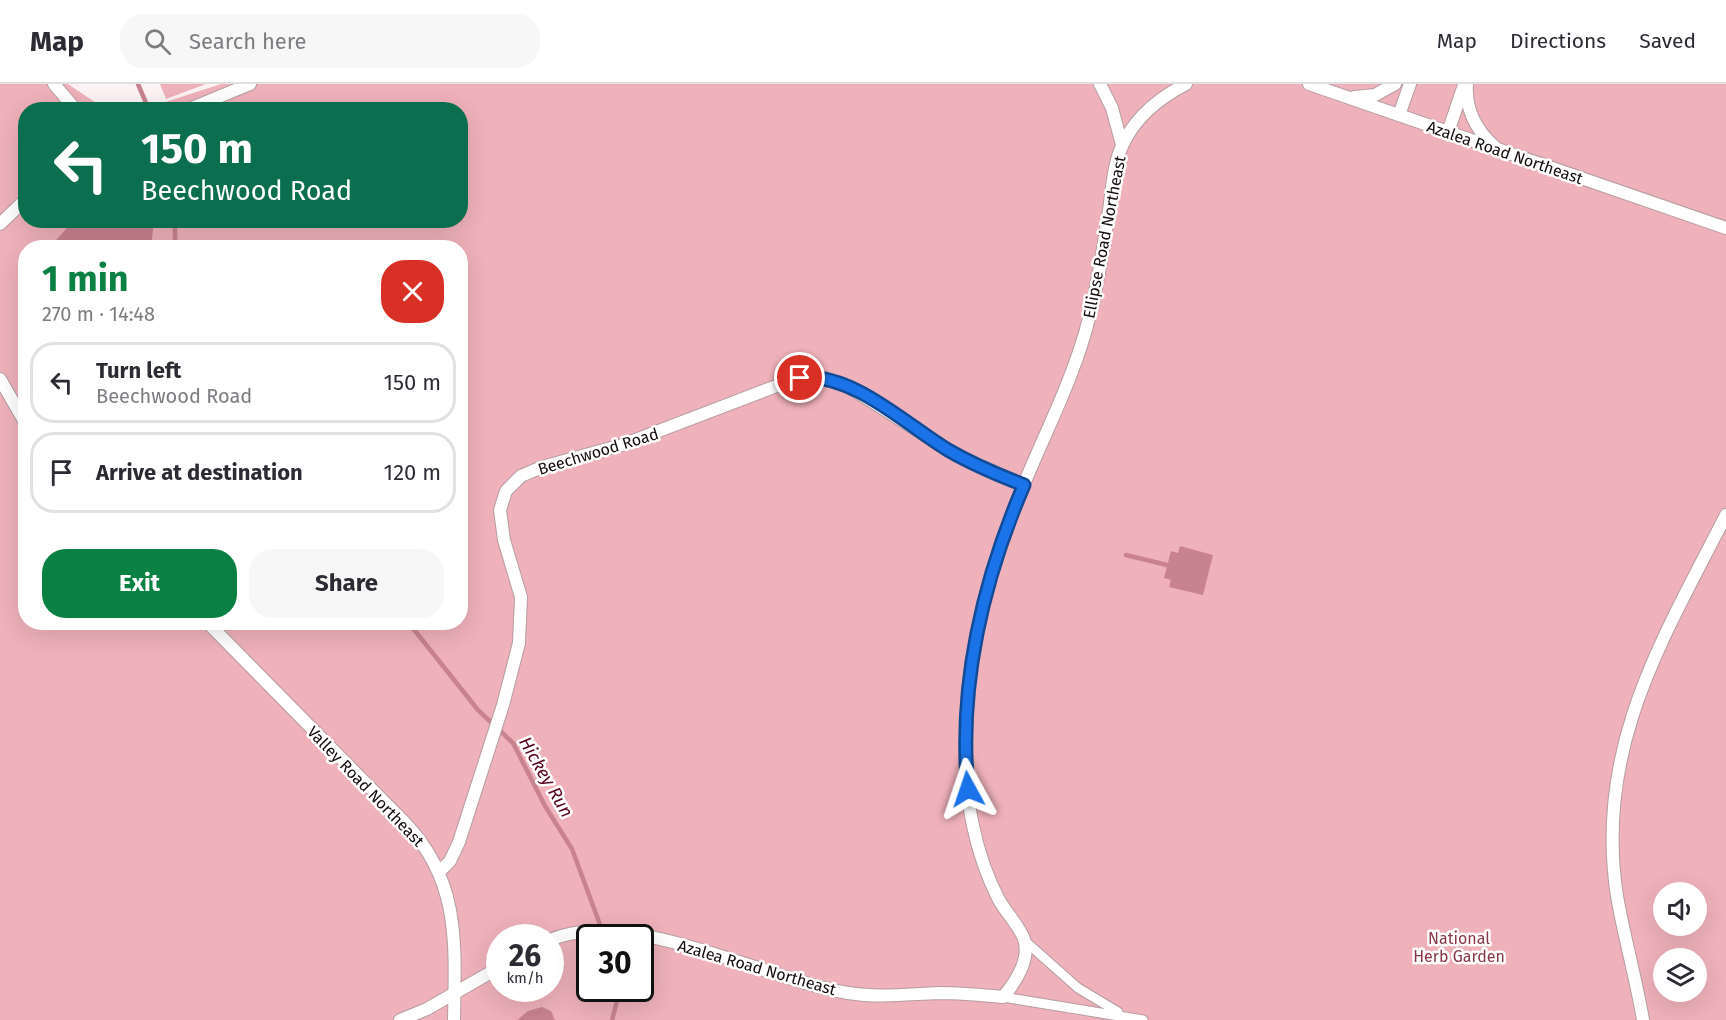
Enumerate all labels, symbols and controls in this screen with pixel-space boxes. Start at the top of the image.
search box [120,14,540,68]
text: Map [30,25,84,58]
icon: search [141,25,174,58]
text: Search here [189,28,307,55]
text: Map [1437,28,1477,54]
text: Directions [1510,28,1606,54]
text: Saved [1639,28,1696,54]
street label: Azalea Road Northeast [1424,117,1586,188]
text: 150 m [141,124,253,174]
icon: left [42,126,120,204]
street label: Ellipse Road Northeast [1079,154,1130,320]
text: Beechwood Road [141,175,352,207]
text: 1 min [42,257,129,301]
button: close [381,260,444,323]
text: 270 m · 14:48 [42,302,155,326]
pin [774,352,825,403]
text: Turn left [96,357,181,384]
icon: arrive [783,361,816,394]
icon: left [45,366,78,399]
text: 150 m [383,369,441,396]
text: Beechwood Road [96,384,252,408]
street label: Beechwood Road [536,424,661,479]
icon: arrive [45,456,78,489]
text: Arrive at destination [96,459,303,486]
text: 120 m [384,459,441,486]
button: Exit [42,549,237,618]
button: Share [249,549,444,618]
street label: Valley Road Northeast [303,722,428,851]
water label: Hickey Run [514,733,578,821]
position arrow [936,757,1000,821]
map controls [1653,882,1707,1002]
button: sound [1653,882,1707,936]
speed limit sign: 30 [576,924,654,1002]
park label: National Herb Garden [1413,929,1505,966]
street label: Azalea Road Northeast [676,936,838,999]
text: 26 [509,938,541,974]
button: layers [1653,948,1707,1002]
text: km/h [506,969,544,987]

